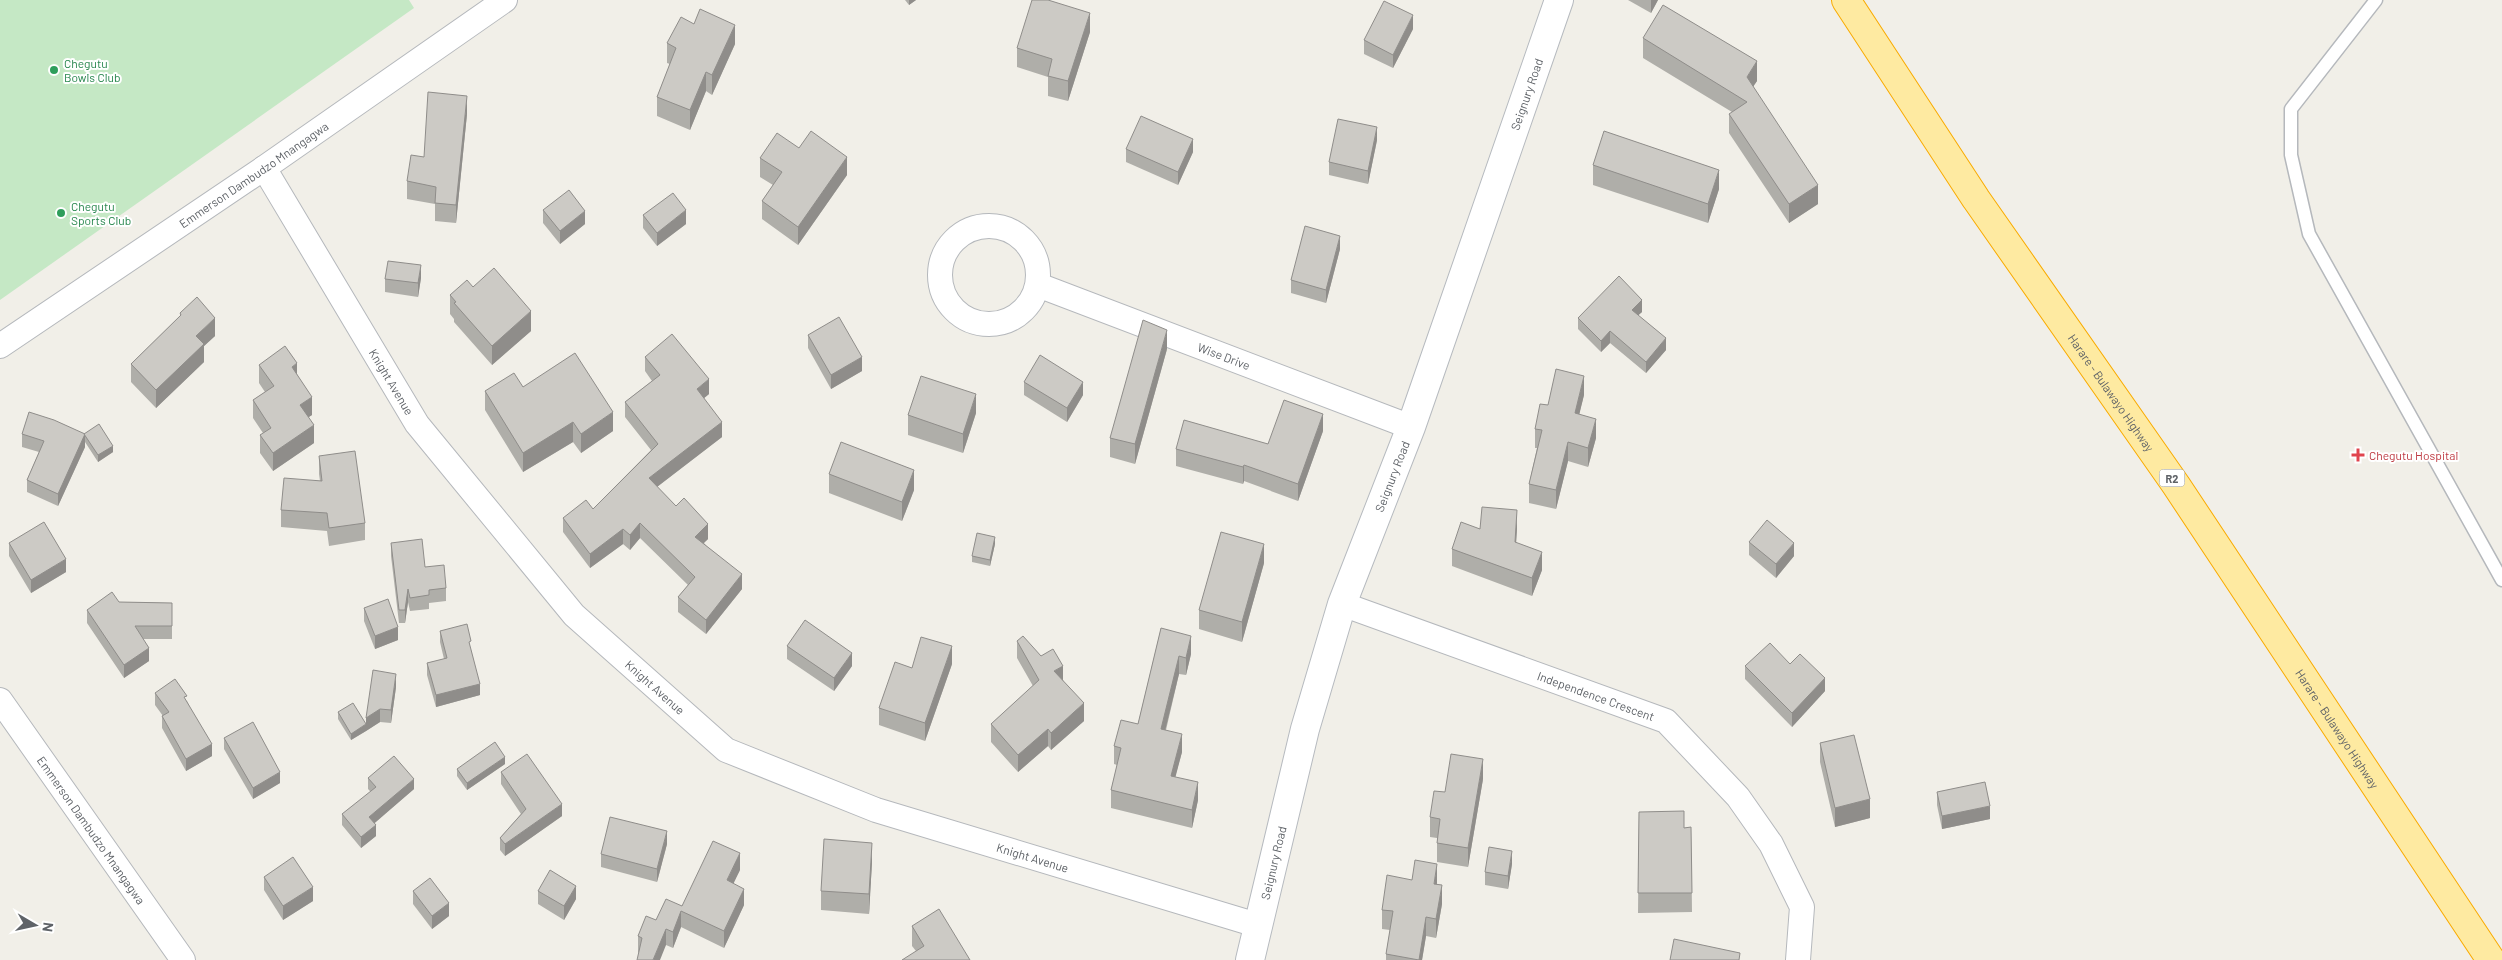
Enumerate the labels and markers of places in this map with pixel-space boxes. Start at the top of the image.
place label: Chegutu Bowls Club [64,56,120,84]
marker: Chegutu Bowls Club [48,64,60,76]
place label: Chegutu Sports Club [71,199,131,227]
marker: Chegutu Sports Club [55,207,67,219]
marker: Chegutu Hospital [2351,448,2365,462]
place label: Chegutu Hospital [2369,448,2458,462]

